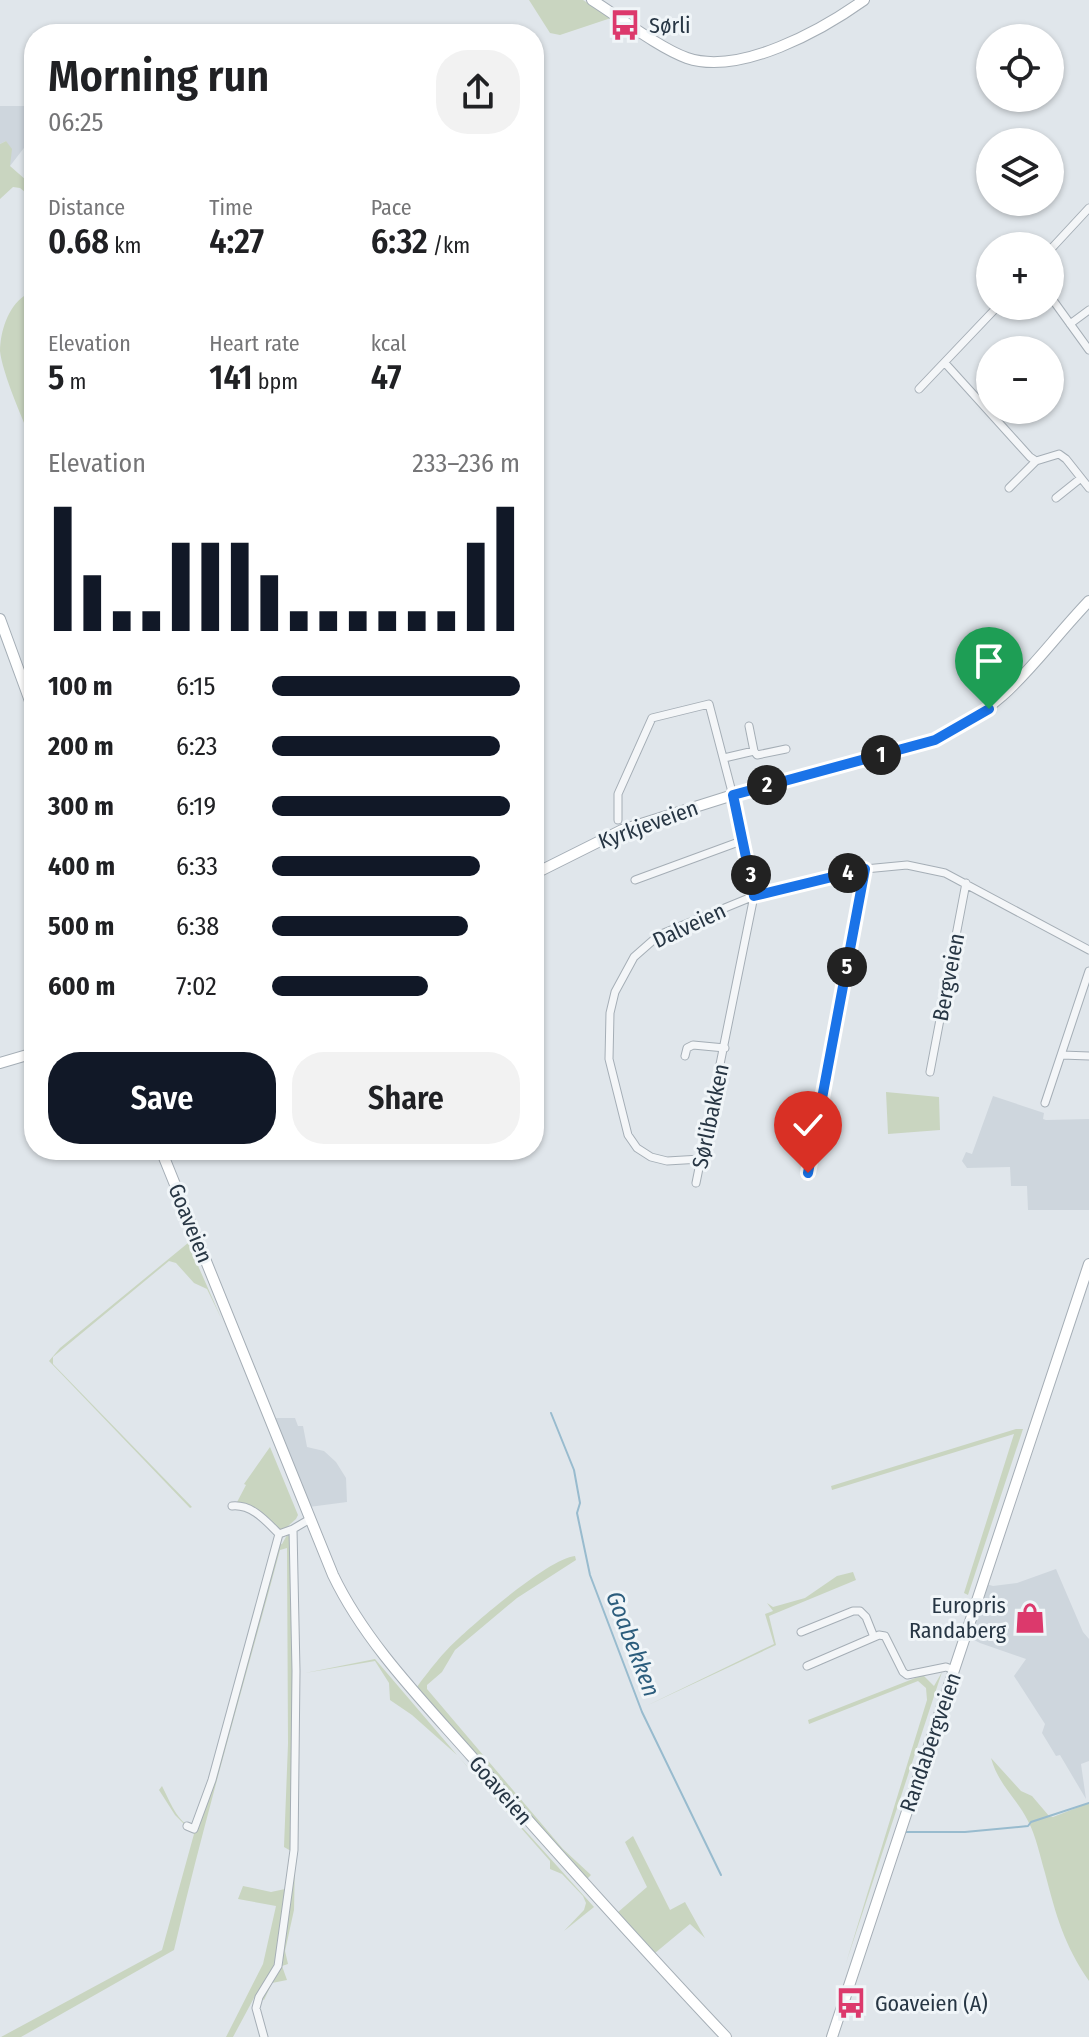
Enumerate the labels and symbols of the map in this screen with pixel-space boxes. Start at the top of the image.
bus stop icon: Sørli [608,8,642,42]
place label: Sørli [649,12,691,39]
pin [955,627,1023,709]
pin: 1 [861,735,901,775]
pin: 2 [747,765,787,805]
street label: Kyrkjeveien [595,794,702,855]
pin: 4 [828,853,868,893]
pin: 3 [731,855,771,895]
street label: Dalveien [648,897,730,954]
street label: Bergveien [927,931,970,1023]
pin: 5 [827,947,867,987]
street label: Sørlibakken [686,1061,735,1171]
pin [774,1091,842,1173]
street label: Goaveien [162,1180,219,1267]
water label: Goabekken [600,1587,666,1701]
place label: Europris Randaberg [909,1592,1007,1644]
shop icon: Europris Randaberg [1013,1601,1047,1635]
street label: Randabergveien [894,1669,967,1815]
street label: Goaveien [463,1750,538,1831]
bus stop icon: Goaveien (A) [834,1986,868,2020]
place label: Goaveien (A) [875,1990,988,2017]

